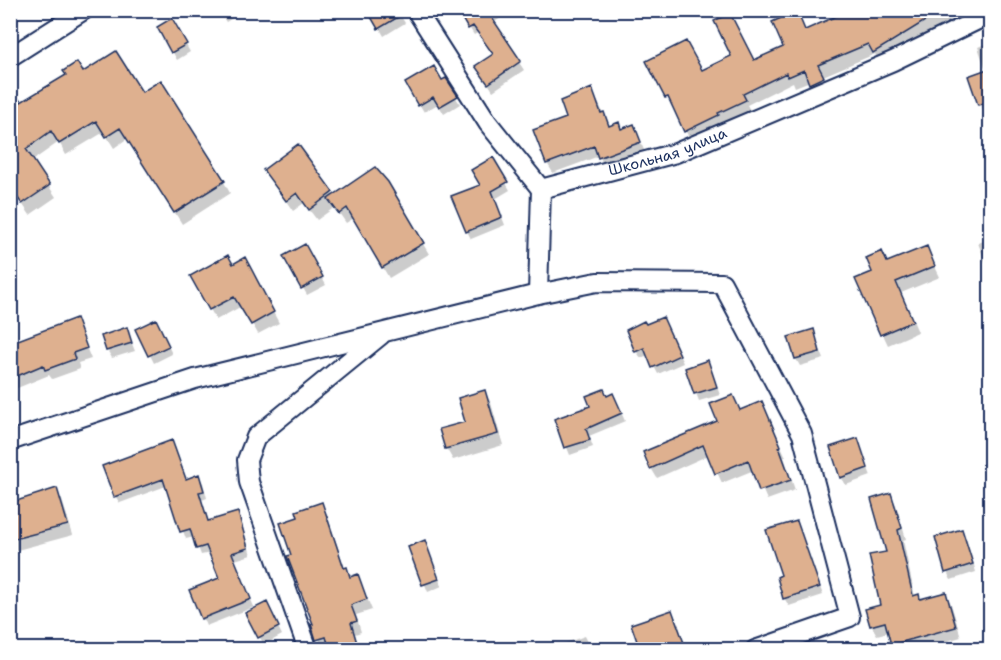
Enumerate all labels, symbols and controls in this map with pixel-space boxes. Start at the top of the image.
street label: Школьная улица [606,122,730,181]

